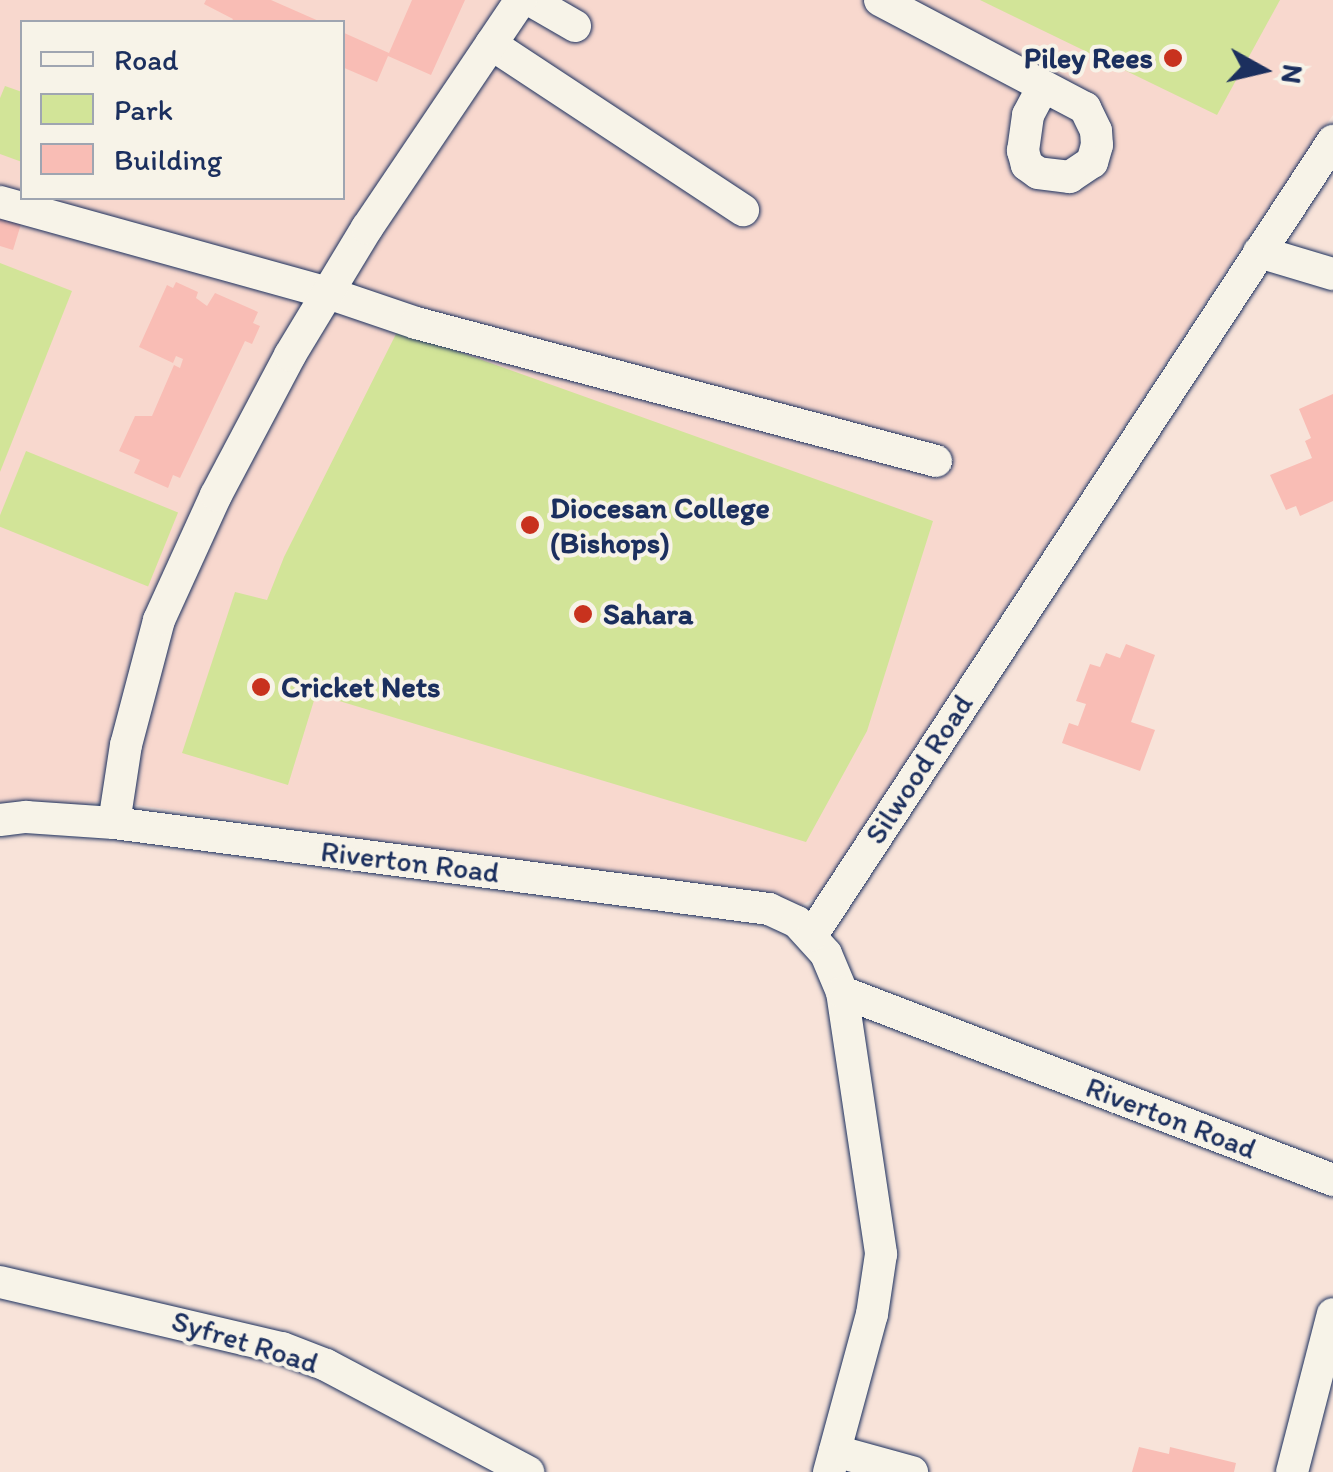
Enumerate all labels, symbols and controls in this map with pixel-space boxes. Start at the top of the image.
legend [20,20,345,200]
north arrow [1213,20,1313,120]
place label: Piley Rees [1025,40,1153,76]
text: Road [114,41,179,78]
marker: Piley Rees [1162,47,1184,69]
text: N [1275,62,1311,86]
text: Park [114,91,173,128]
text: Building [114,141,222,178]
place label: Diocesan College (Bishops) [550,490,770,560]
marker: Diocesan College (Bishops) [519,514,541,536]
place label: Sahara [603,596,693,632]
marker: Sahara [572,603,594,625]
place label: Cricket Nets [281,669,440,705]
marker: Cricket Nets [250,676,272,698]
street label: Silwood Road [857,687,981,851]
street label: Riverton Road [318,833,502,891]
street label: Riverton Road [1080,1069,1262,1167]
street label: Syfret Road [168,1303,322,1381]

